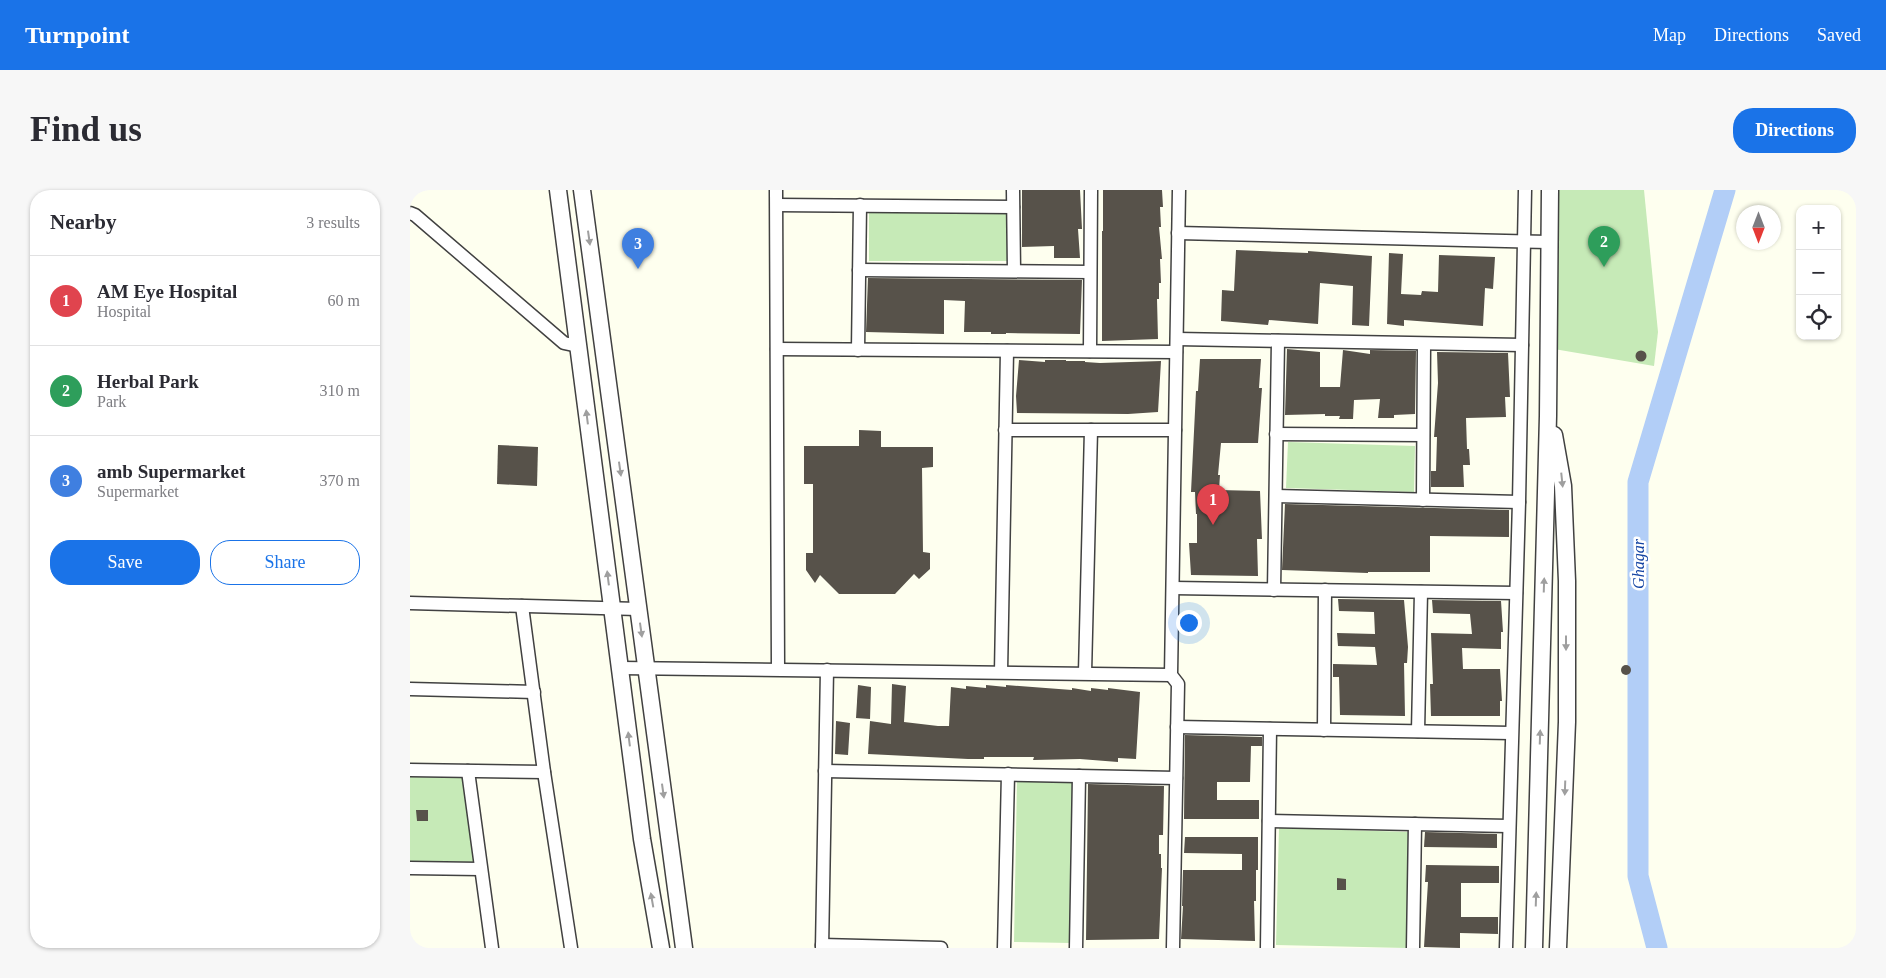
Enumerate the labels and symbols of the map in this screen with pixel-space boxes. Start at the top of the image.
north arrow [1736,205,1781,250]
pin: 2 [1588,226,1620,267]
pin: 3 [622,228,654,269]
one-way arrow [585,231,593,247]
one-way arrow [583,409,591,425]
one-way arrow [616,461,624,477]
one-way arrow [1558,473,1566,489]
pin: 1 [1197,484,1229,525]
water label: Ghagar [1630,538,1648,589]
one-way arrow [604,570,612,586]
one-way arrow [1540,576,1548,592]
your location [1176,610,1202,636]
one-way arrow [637,622,645,638]
one-way arrow [1562,635,1570,651]
one-way arrow [1536,729,1544,745]
one-way arrow [625,731,633,747]
one-way arrow [1560,780,1568,796]
one-way arrow [659,783,667,799]
one-way arrow [1532,891,1540,907]
one-way arrow [648,892,656,908]

